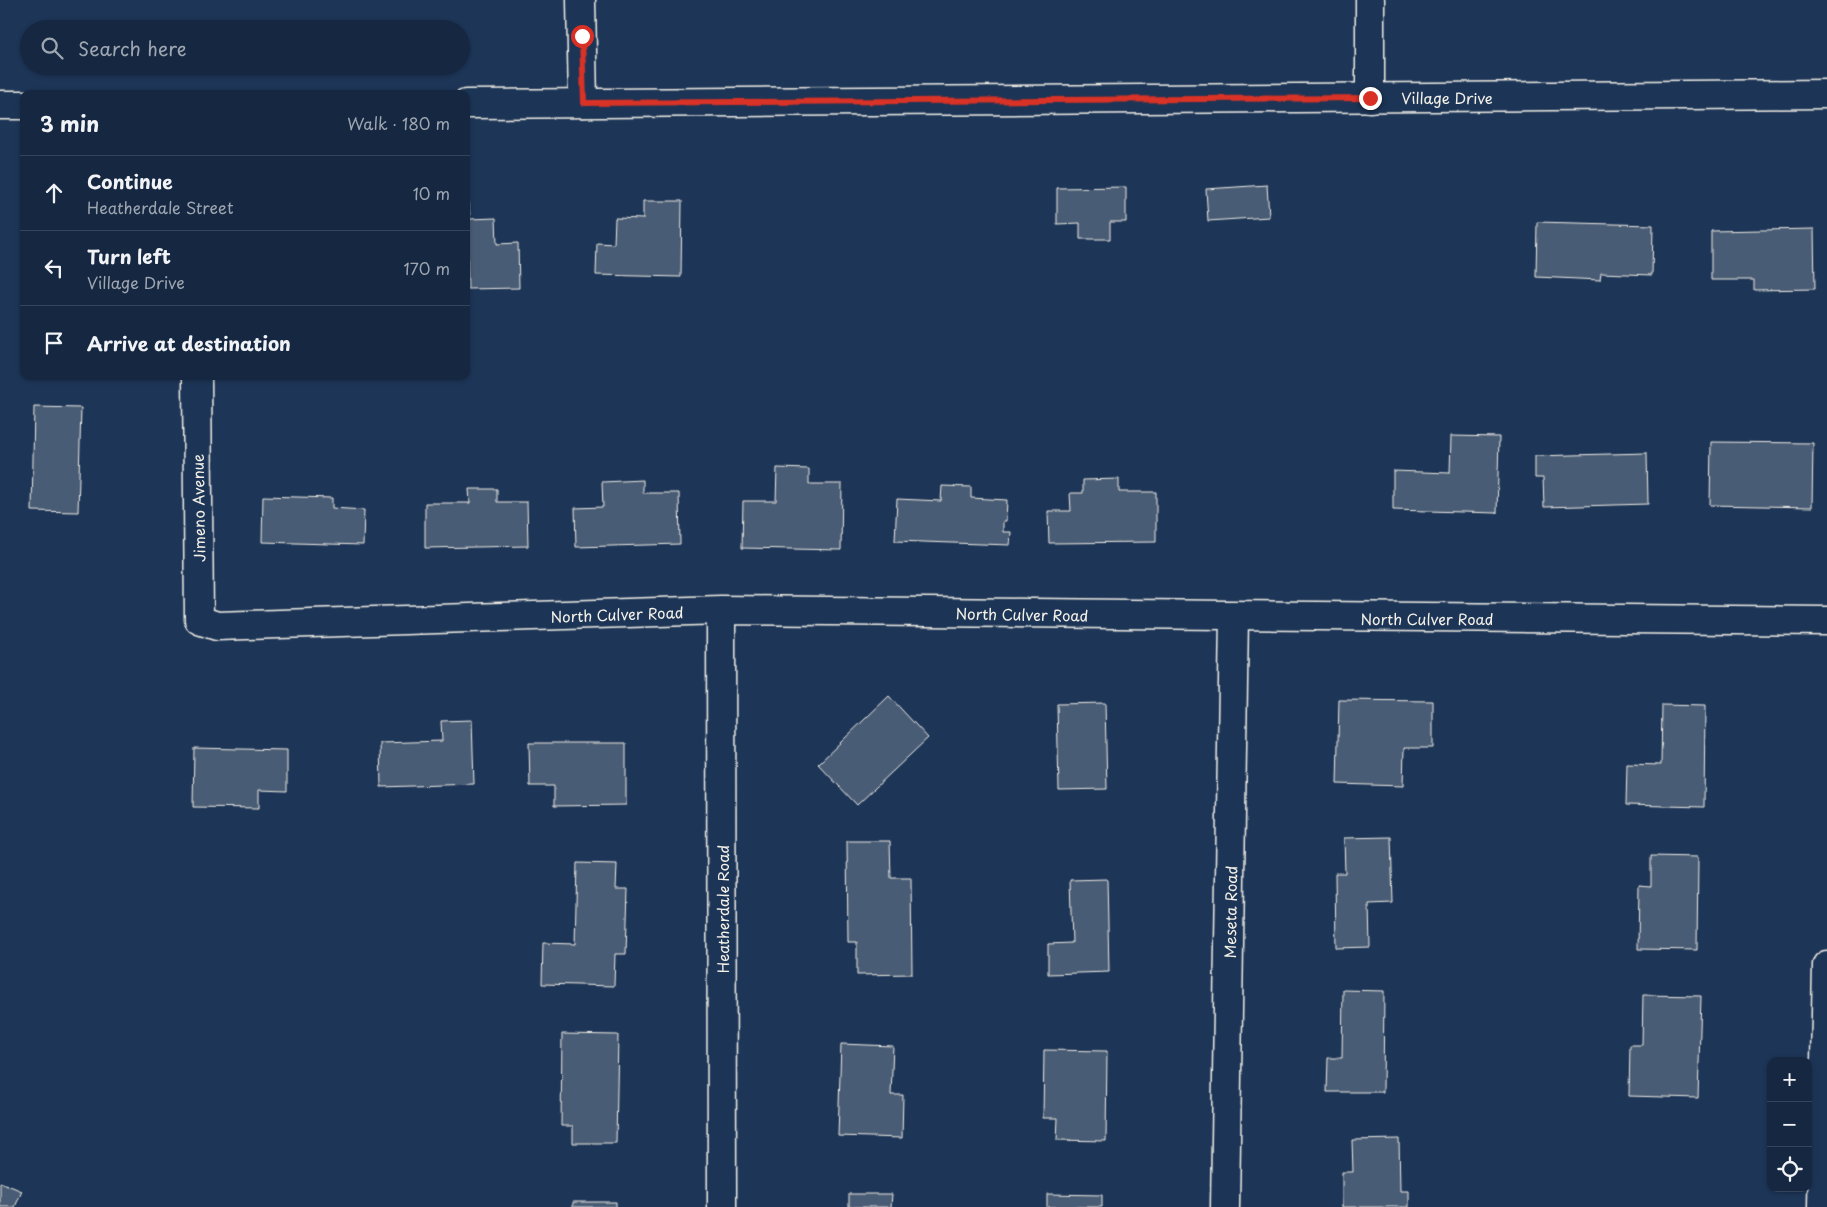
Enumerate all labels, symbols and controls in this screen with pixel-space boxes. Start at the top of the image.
search box [20,20,470,75]
route start [571,25,594,48]
icon: search [38,34,66,62]
text: Search here [78,34,187,62]
street label: Village Drive [1401,86,1493,109]
route end [1359,87,1382,110]
text: 3 min [40,107,99,139]
text: Walk · 180 m [347,111,450,135]
text: Continue [87,167,173,195]
icon: ahead [40,179,68,207]
text: 10 m [413,181,450,205]
text: Heatherdale Street [87,195,233,219]
text: Turn left [87,242,171,270]
icon: left [40,254,68,282]
text: 170 m [404,256,450,280]
text: Village Drive [87,270,185,294]
icon: arrive [40,329,68,357]
text: Arrive at destination [87,329,291,357]
street label: Jimeno Avenue [186,454,210,562]
street label: North Culver Road [550,600,684,628]
street label: North Culver Road [955,601,1089,627]
street label: North Culver Road [1361,607,1493,630]
street label: Heatherdale Road [711,845,734,973]
street label: Meseta Road [1218,865,1242,959]
map controls [1767,1057,1812,1192]
button: + [1767,1057,1812,1102]
button: − [1767,1102,1812,1147]
button: locate [1767,1147,1812,1192]

